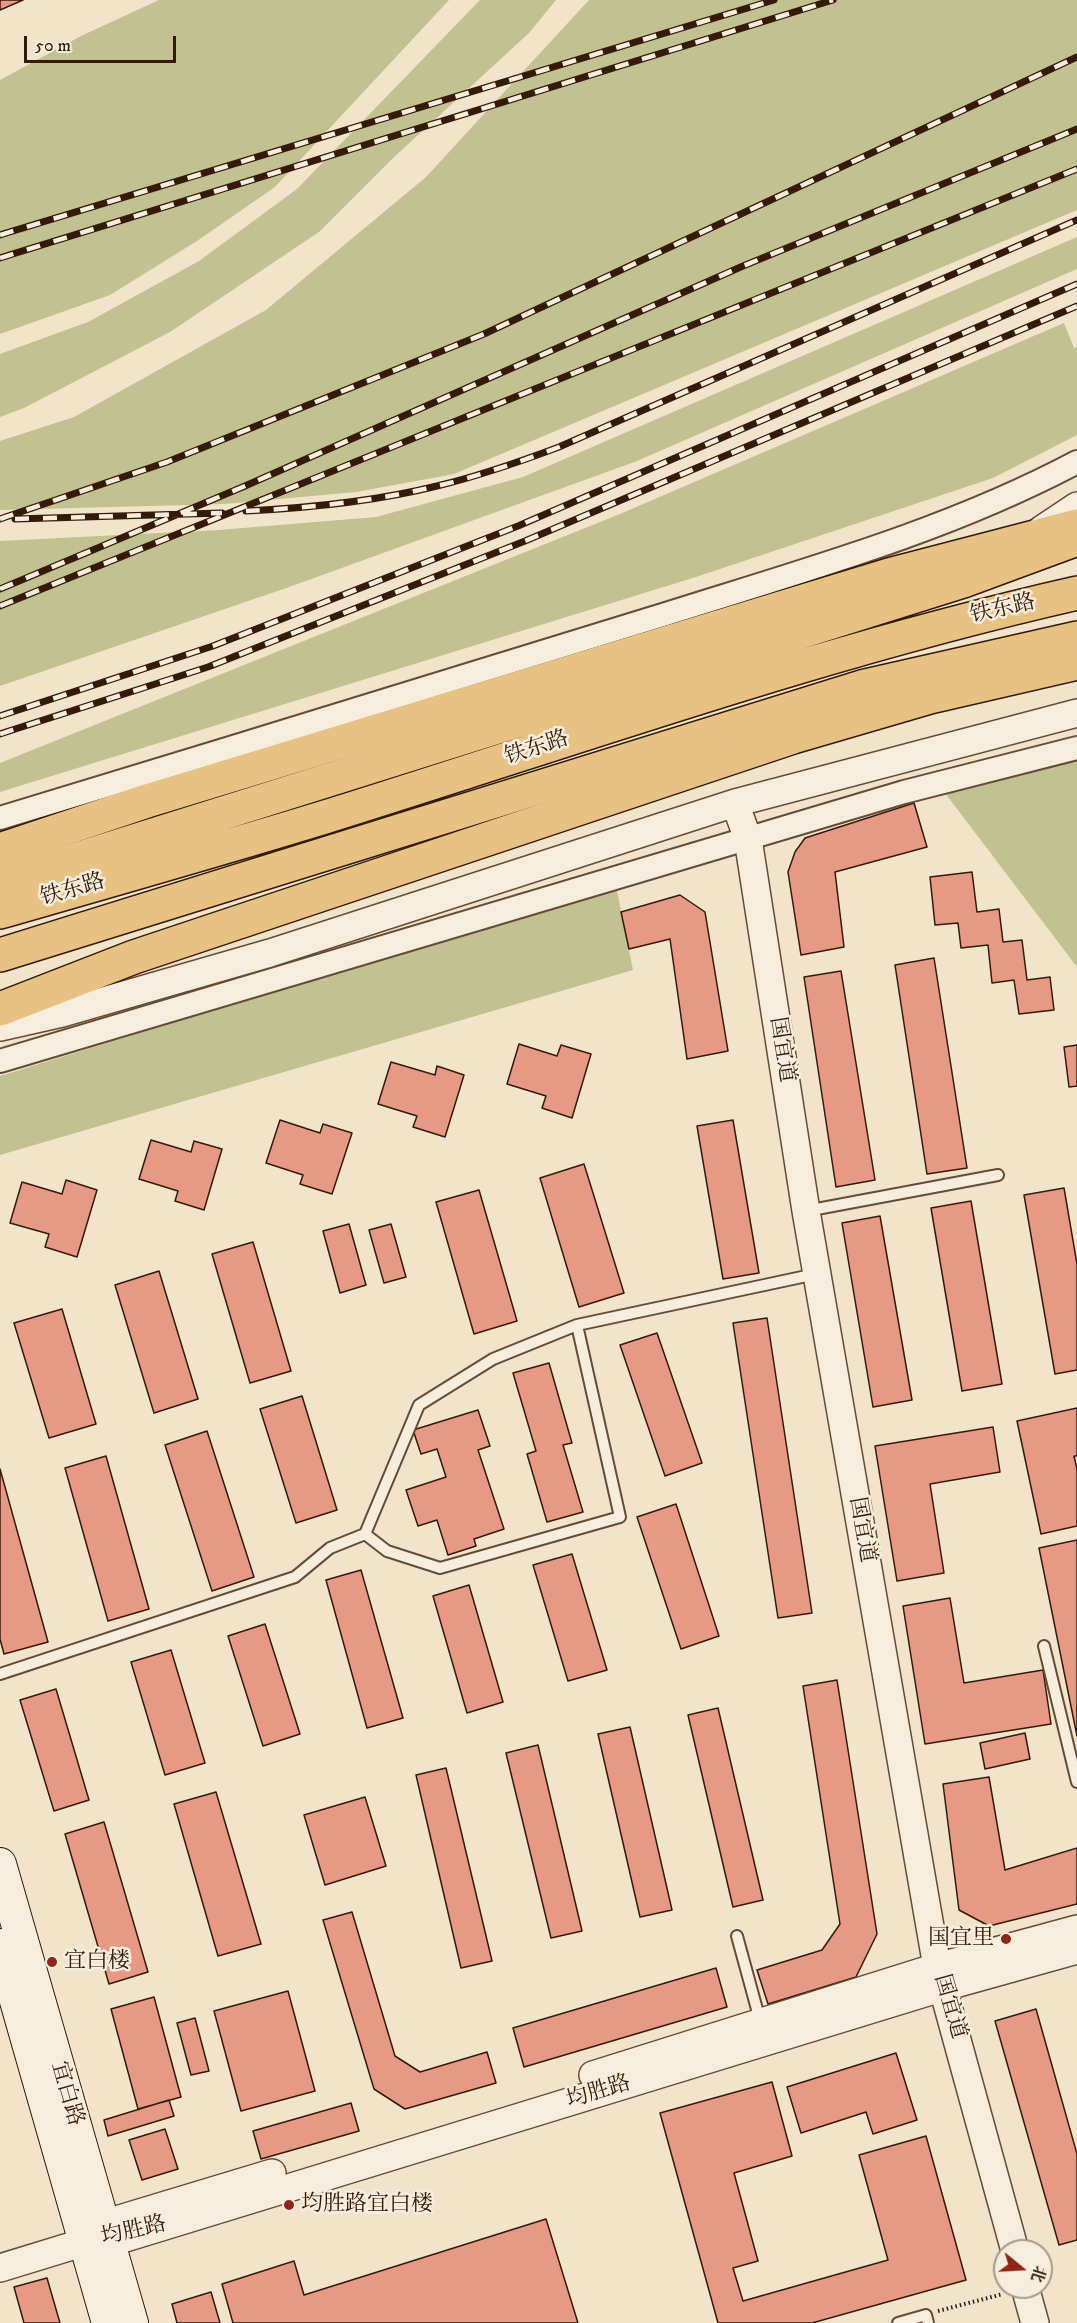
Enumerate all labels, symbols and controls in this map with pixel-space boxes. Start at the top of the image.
scale bar [27,24,178,62]
text: 50 m [35,35,71,57]
street label: 铁东路 [968,590,1038,630]
street label: 铁东路 [502,726,572,772]
street label: 铁东路 [38,869,108,913]
street label: 国宜道 [763,1015,799,1085]
street label: 国宜道 [842,1495,880,1565]
place label: 国宜里 [928,1926,994,1952]
marker: 国宜里 [999,1932,1013,1946]
place label: 宜白楼 [64,1949,130,1975]
marker: 宜白楼 [45,1955,59,1969]
street label: 国宜道 [927,1972,971,2042]
street label: 宜白路 [44,2059,88,2129]
street label: 均胜路 [564,2071,634,2115]
place label: 均胜路宜白楼 [301,2192,433,2218]
marker: 均胜路宜白楼 [282,2198,296,2212]
street label: 均胜路 [99,2212,169,2252]
north arrow [993,2239,1053,2299]
text: 北 [1026,2263,1050,2285]

